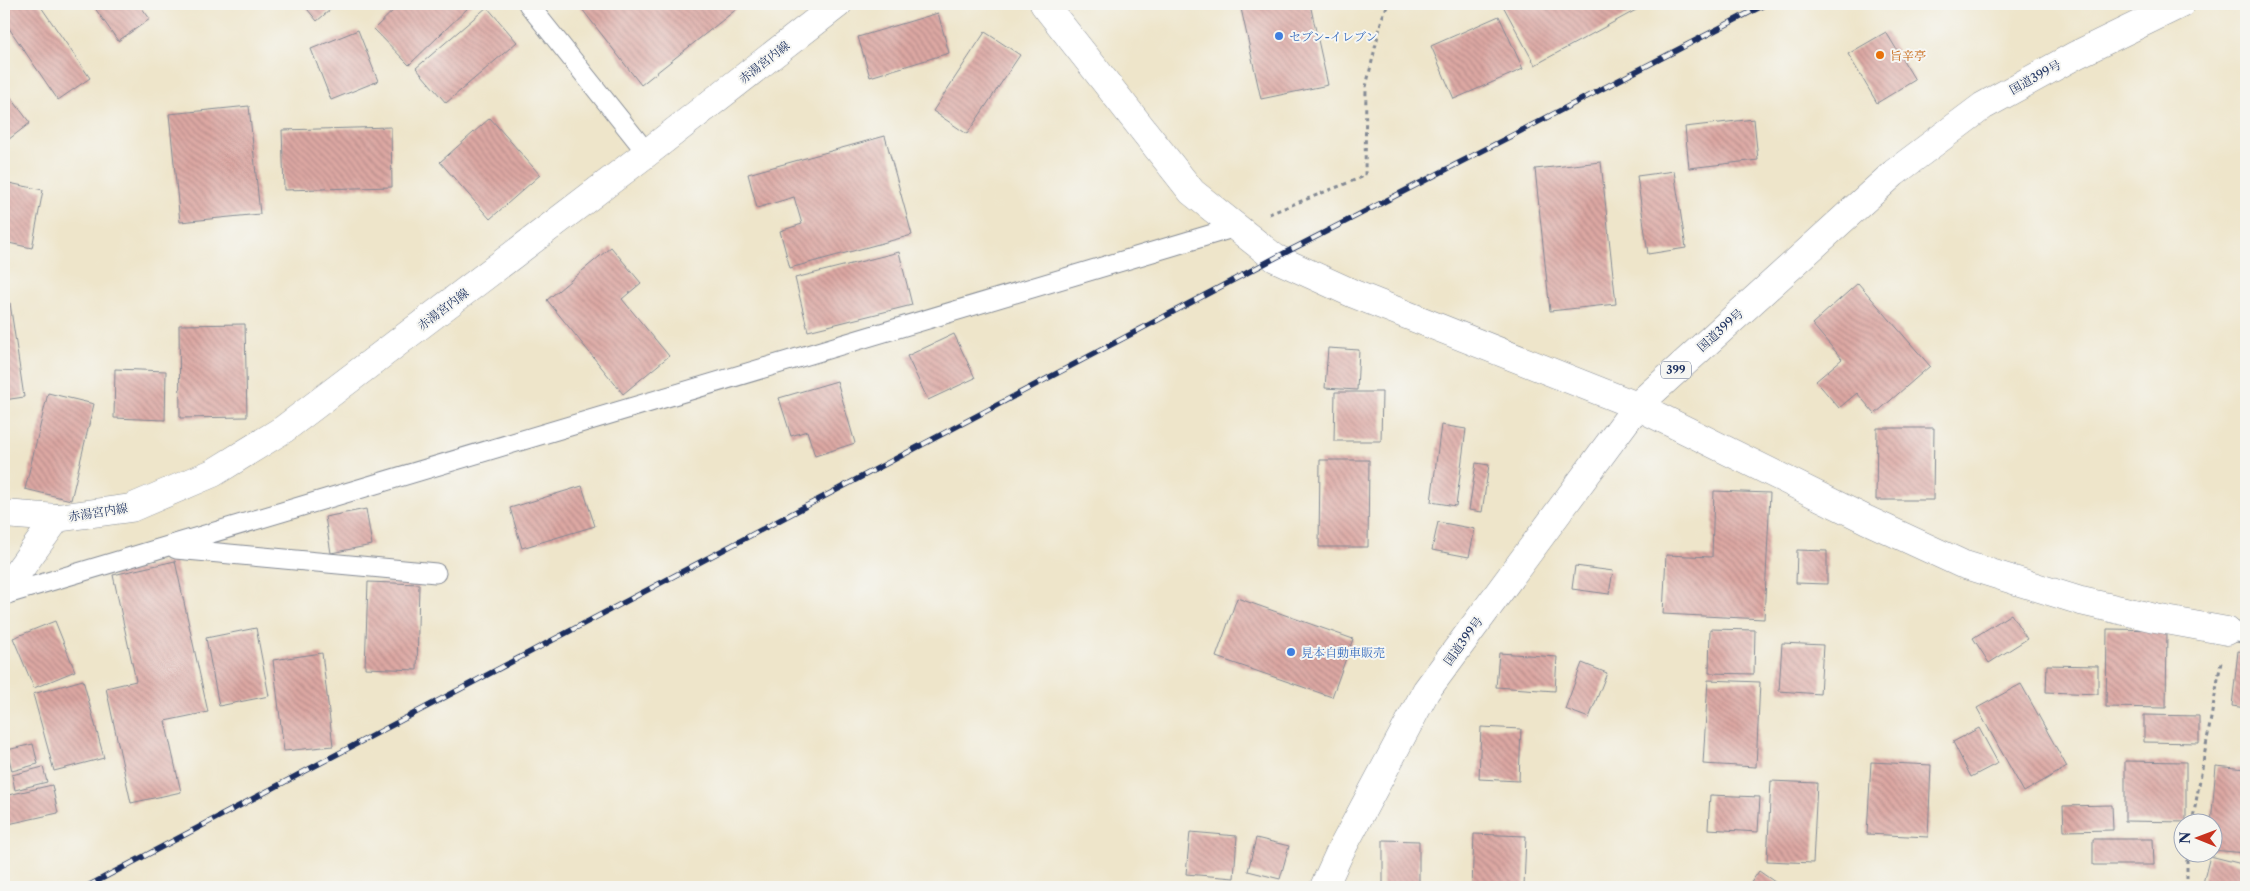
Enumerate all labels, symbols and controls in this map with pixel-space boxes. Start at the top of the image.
place label: セブン-イレブン [1289,29,1378,44]
marker: セブン-イレブン [1273,30,1285,42]
street label: 赤湯宮内線 [736,38,792,86]
place label: 旨辛亭 [1890,48,1926,63]
marker: 旨辛亭 [1874,49,1886,61]
street label: 国道399号 [2007,57,2063,97]
street label: 赤湯宮内線 [415,285,471,333]
street label: 国道399号 [1694,305,1746,355]
road number: 399 [1661,362,1691,378]
street label: 赤湯宮内線 [67,500,129,524]
street label: 国道399号 [1440,614,1486,668]
place label: 見本自動車販売 [1301,645,1385,660]
marker: 見本自動車販売 [1285,646,1297,658]
north arrow [2172,814,2222,864]
text: N [2176,832,2194,844]

